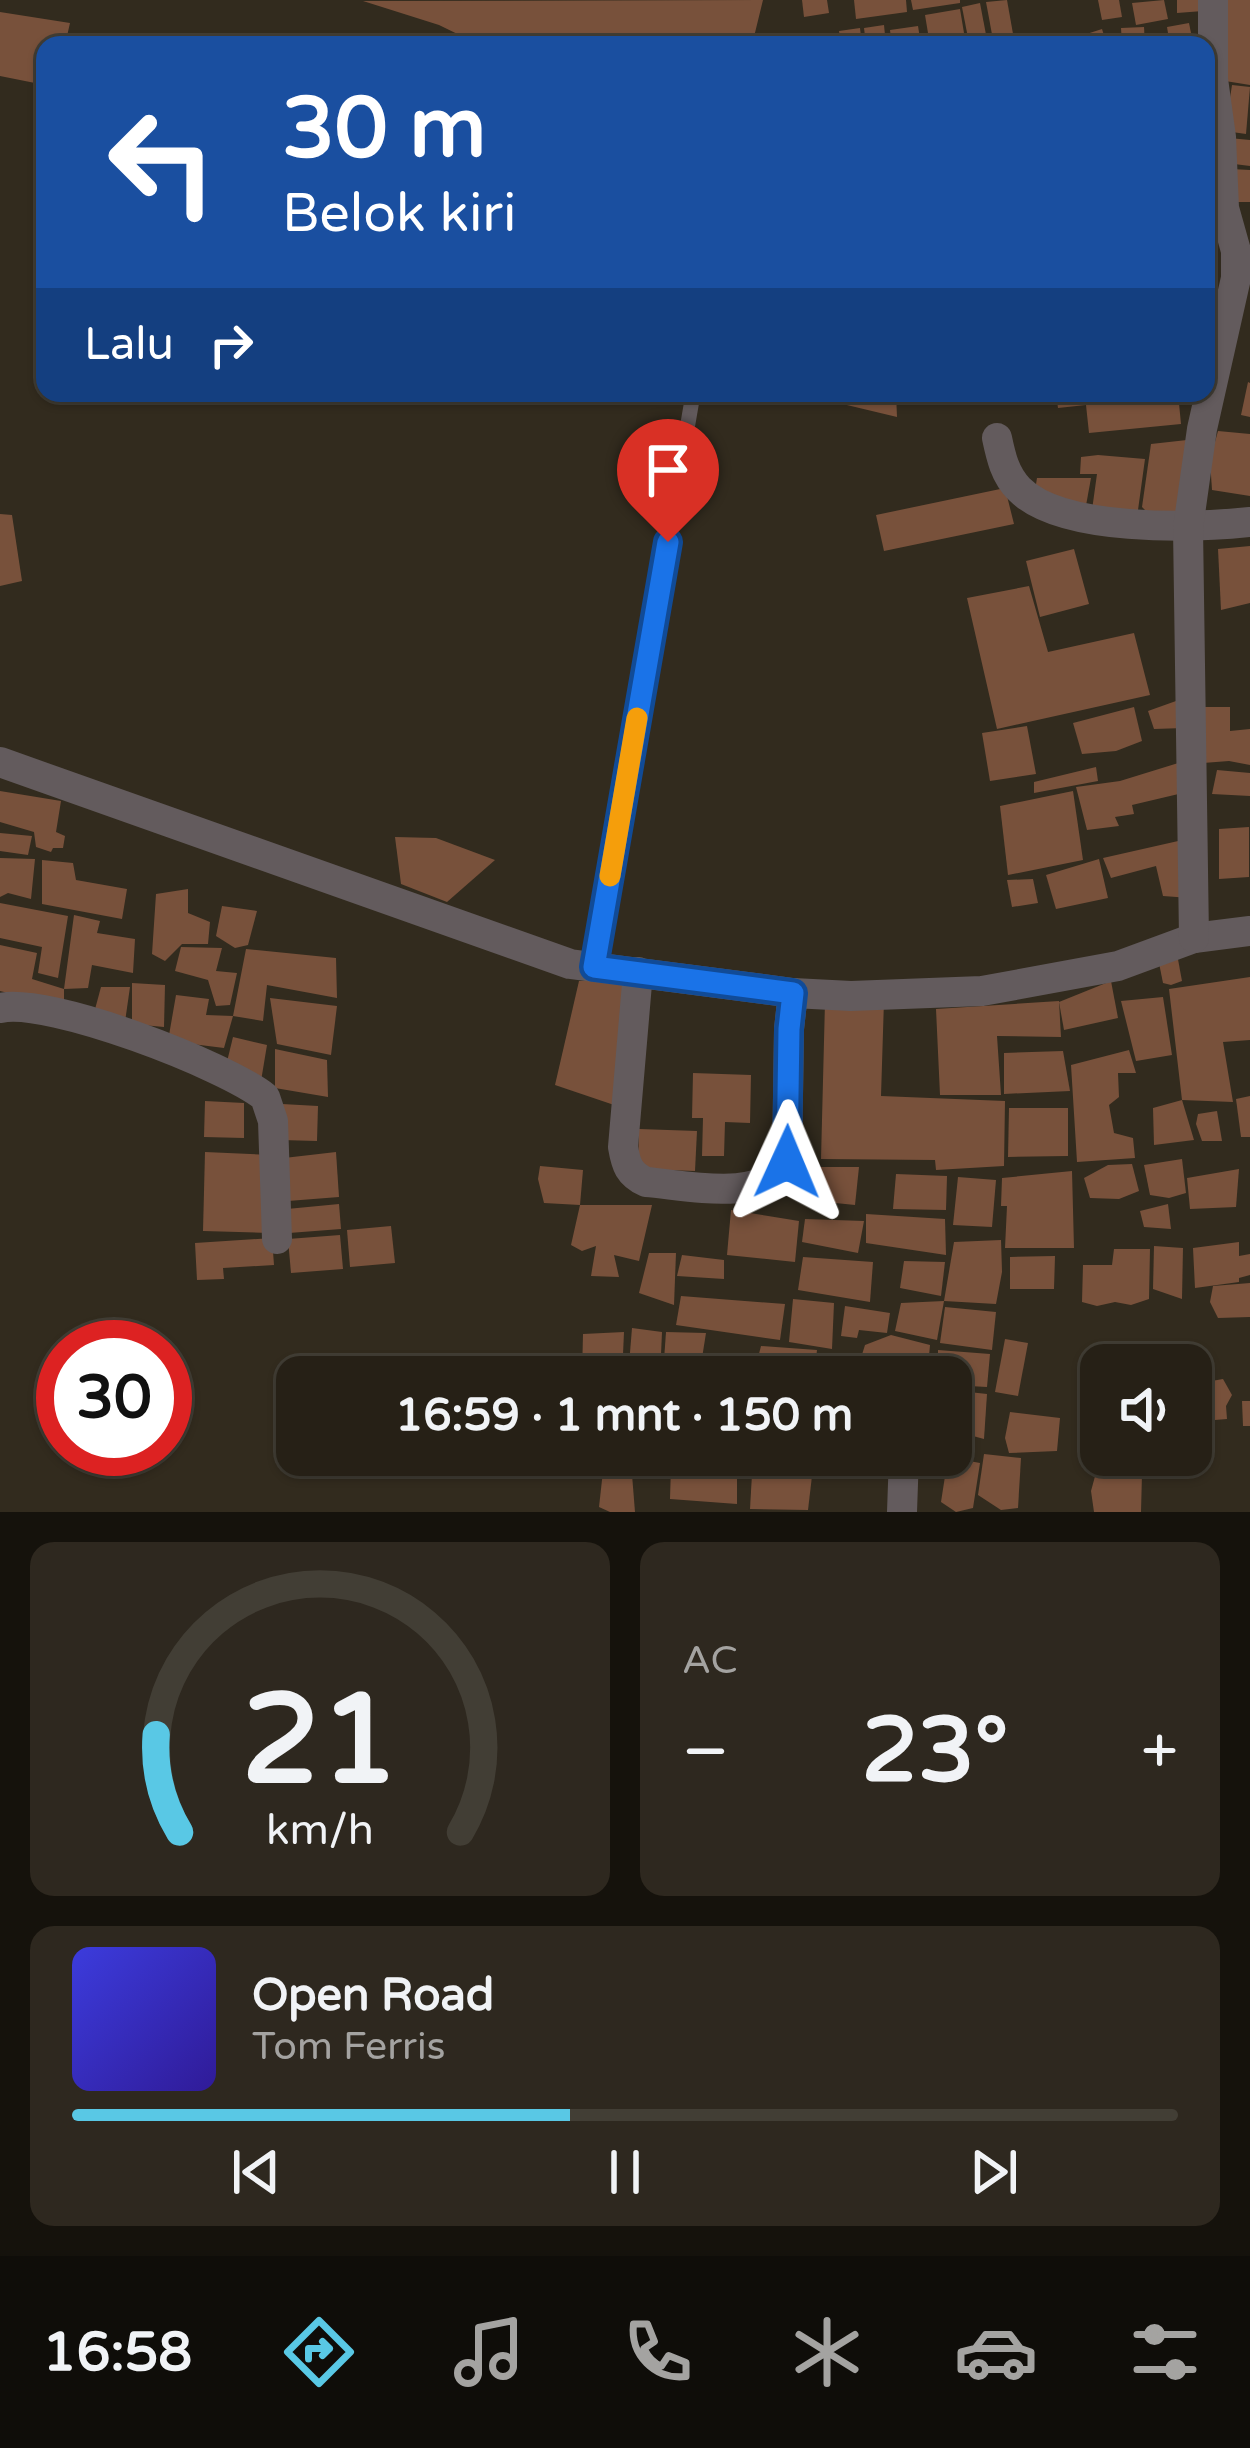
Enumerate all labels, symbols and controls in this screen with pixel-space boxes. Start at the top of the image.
text: 30 m [282,79,486,180]
icon: left [84,84,240,240]
text: Belok kiri [282,181,516,246]
icon: right [198,312,264,378]
text: Lalu [84,318,174,372]
pin [617,419,719,542]
icon: arrive [635,437,701,503]
position arrow [724,1099,850,1225]
speed limit sign: 30 [36,1320,192,1476]
map controls [1080,1344,1212,1476]
button: sound [1080,1344,1212,1476]
text: 16:59 · 1 mnt · 150 m [395,1389,853,1443]
text: AC [682,1637,738,1684]
text: 21 [242,1666,398,1817]
text: 23° [861,1697,1008,1806]
text: − [682,1712,729,1792]
text: + [1141,1712,1178,1792]
text: km/h [266,1805,374,1856]
text: Open Road [252,1969,494,2023]
text: Tom Ferris [252,2023,445,2070]
icon: previous [223,2139,289,2205]
icon: pause [592,2139,658,2205]
icon: next [961,2139,1027,2205]
icon: directions [277,2310,361,2394]
icon: music [447,2310,531,2394]
icon: phone [616,2310,700,2394]
icon: climate [785,2310,869,2394]
icon: car [954,2310,1038,2394]
icon: filters [1123,2310,1207,2394]
text: 16:58 [43,2320,192,2385]

